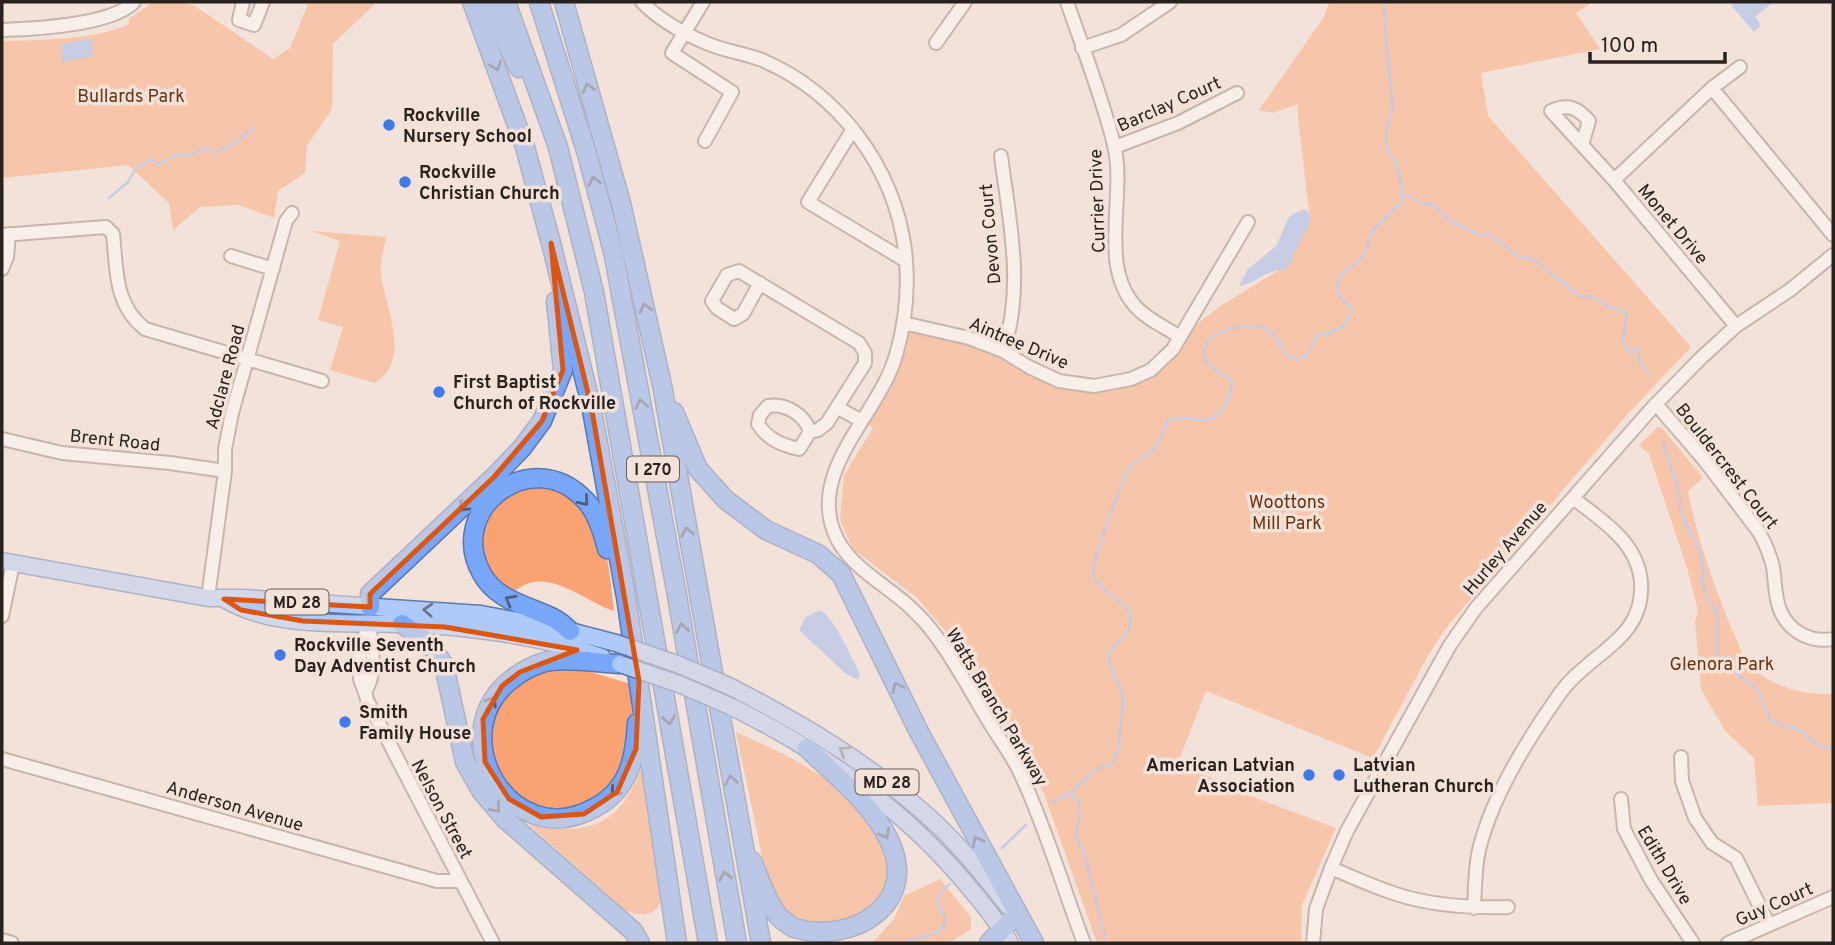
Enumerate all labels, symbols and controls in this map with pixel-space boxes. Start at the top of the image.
scale bar [1590,21,1725,65]
text: 100 m [1601,33,1658,60]
one-way arrow [488,59,502,71]
street label: Barclay Court [1114,72,1225,139]
one-way arrow [582,82,597,94]
park label: Bullards Park [77,86,185,109]
place label: Rockville Nursery School [403,105,532,149]
marker: Rockville Nursery School [381,117,397,133]
street label: Currier Drive [1085,149,1112,253]
place label: Rockville Christian Church [419,162,560,206]
marker: Rockville Christian Church [397,174,413,190]
one-way arrow [588,176,602,188]
street label: Monet Drive [1632,180,1712,270]
street label: Devon Court [976,183,1007,285]
one-way arrow [638,302,653,314]
street label: Aintree Drive [965,313,1072,376]
street label: Adclare Road [201,322,251,432]
place label: First Baptist Church of Rockville [453,372,616,416]
marker: First Baptist Church of Rockville [431,384,447,400]
one-way arrow [634,398,649,410]
street label: Bouldercrest Court [1669,399,1782,535]
street label: Brent Road [68,425,161,458]
road number: I 270 [627,456,679,482]
park label: Woottons Mill Park [1249,492,1325,536]
one-way arrow [576,493,588,506]
street label: Hurley Avenue [1459,497,1553,601]
one-way arrow [459,498,472,511]
one-way arrow [681,526,696,538]
road number: MD 28 [266,590,328,614]
one-way arrow [505,595,518,608]
one-way arrow [423,603,434,618]
one-way arrow [675,622,690,634]
street label: Watts Branch Parkway [939,625,1052,791]
place label: Rockville Seventh Day Adventist Church [294,635,476,679]
marker: Rockville Seventh Day Adventist Church [272,647,288,663]
park label: Glenora Park [1670,654,1774,677]
one-way arrow [892,682,906,694]
one-way arrow [484,696,497,709]
place label: Smith Family House [359,702,471,746]
marker: Smith Family House [337,714,353,730]
one-way arrow [661,714,676,726]
one-way arrow [838,746,851,759]
place label: American Latvian Association [1146,755,1295,799]
place label: Latvian Lutheran Church [1353,755,1494,799]
street label: Nelson Street [405,756,476,863]
marker: American Latvian Association [1301,767,1317,783]
marker: Latvian Lutheran Church [1331,767,1347,783]
road number: MD 28 [856,769,918,794]
one-way arrow [724,774,739,786]
street label: Anderson Avenue [163,777,306,838]
one-way arrow [611,784,623,797]
one-way arrow [488,800,500,813]
street label: Edith Drive [1631,822,1696,910]
one-way arrow [877,827,890,840]
one-way arrow [972,835,986,848]
one-way arrow [718,870,733,882]
street label: Guy Court [1732,878,1817,933]

